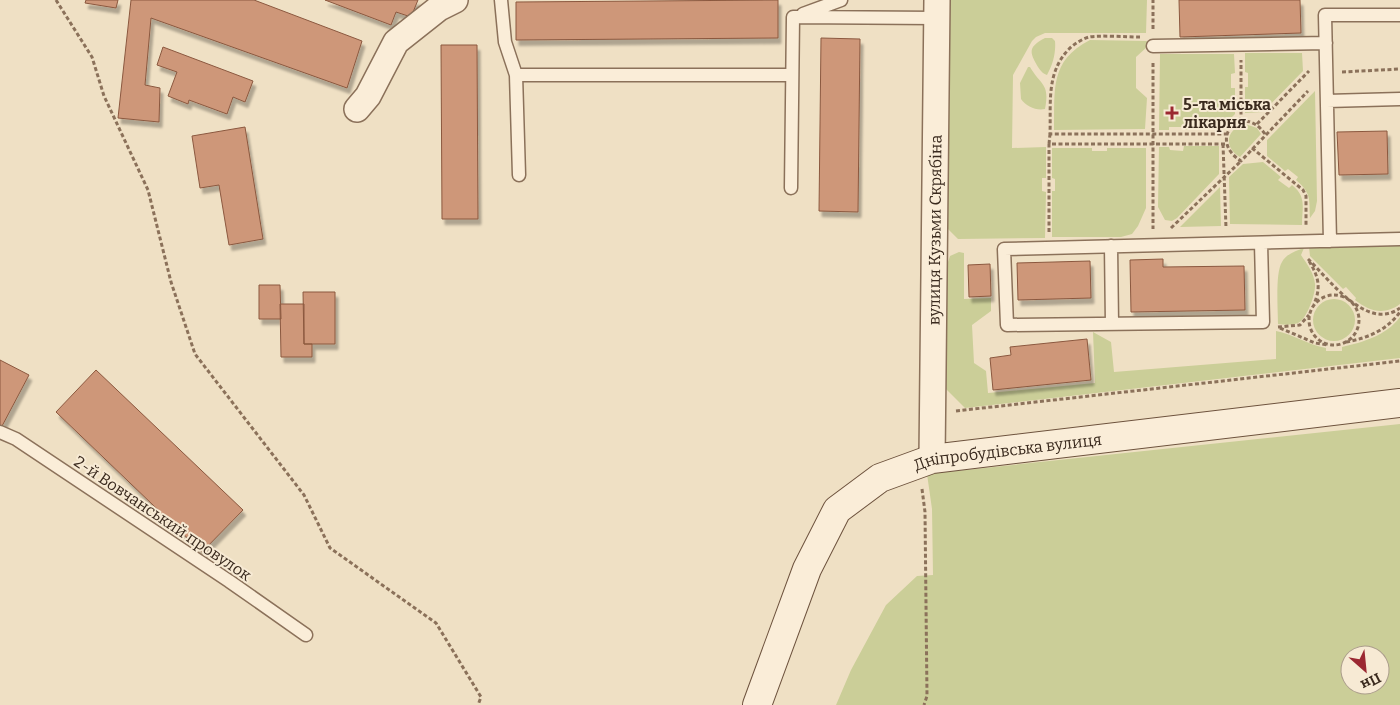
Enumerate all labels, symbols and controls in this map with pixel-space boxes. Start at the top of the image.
place label: 5-та міська лікарня [1183,95,1271,132]
marker: 5-та міська лікарня [1165,106,1179,120]
street label: вулиця Кузьми Скрябіна [924,134,946,325]
street label: Дніпробудівська вулиця [911,430,1103,475]
street label: 2-й Вовчанський провулок [71,452,255,585]
north arrow [1340,645,1390,695]
text: Пн [1358,669,1384,693]

